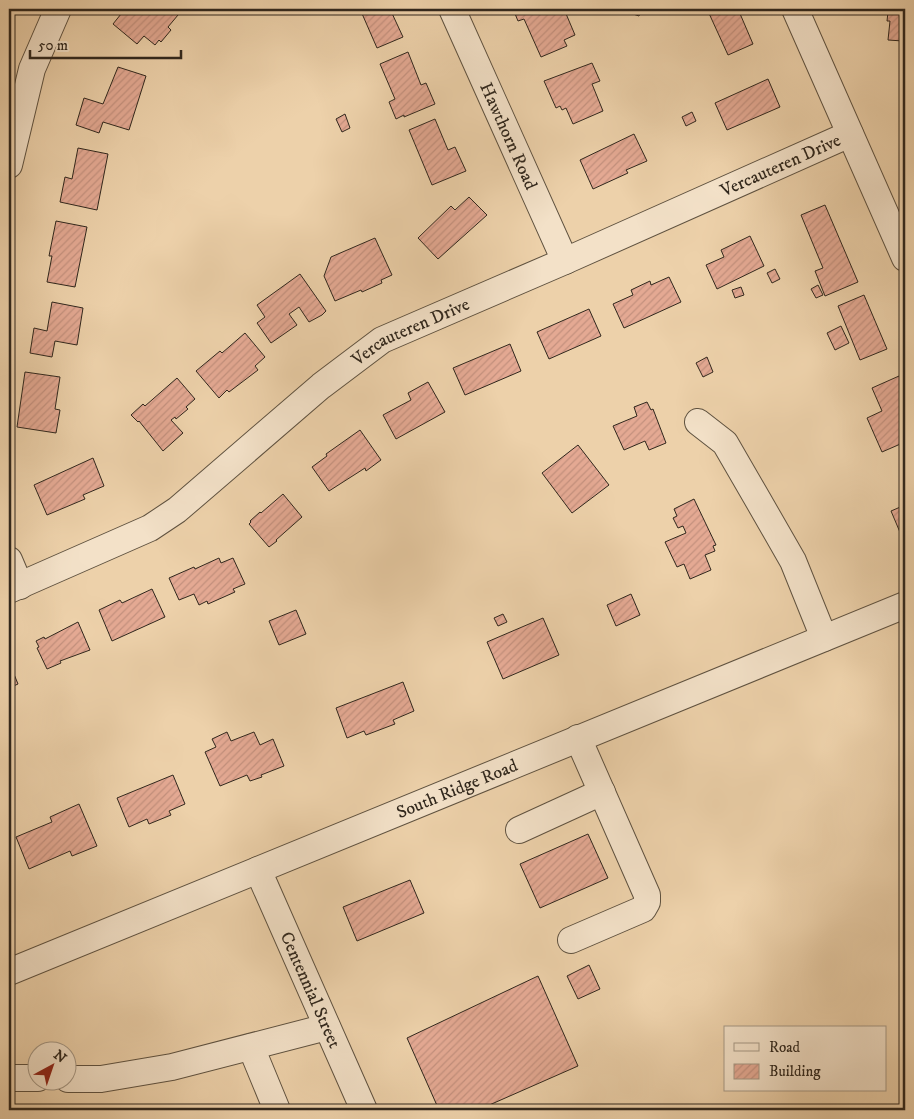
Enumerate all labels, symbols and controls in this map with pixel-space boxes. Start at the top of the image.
scale bar [30,28,181,60]
text: 50 m [38,36,68,55]
street label: Hawthorn Road [474,79,542,193]
street label: Vercauteren Drive [716,130,844,203]
street label: Vercauteren Drive [347,294,473,372]
street label: South Ridge Road [393,755,521,824]
street label: Centennial Street [275,929,345,1052]
legend [724,1026,886,1092]
text: Road [769,1038,801,1057]
north arrow [28,1042,78,1092]
text: N [50,1046,70,1068]
text: Building [769,1062,821,1081]

